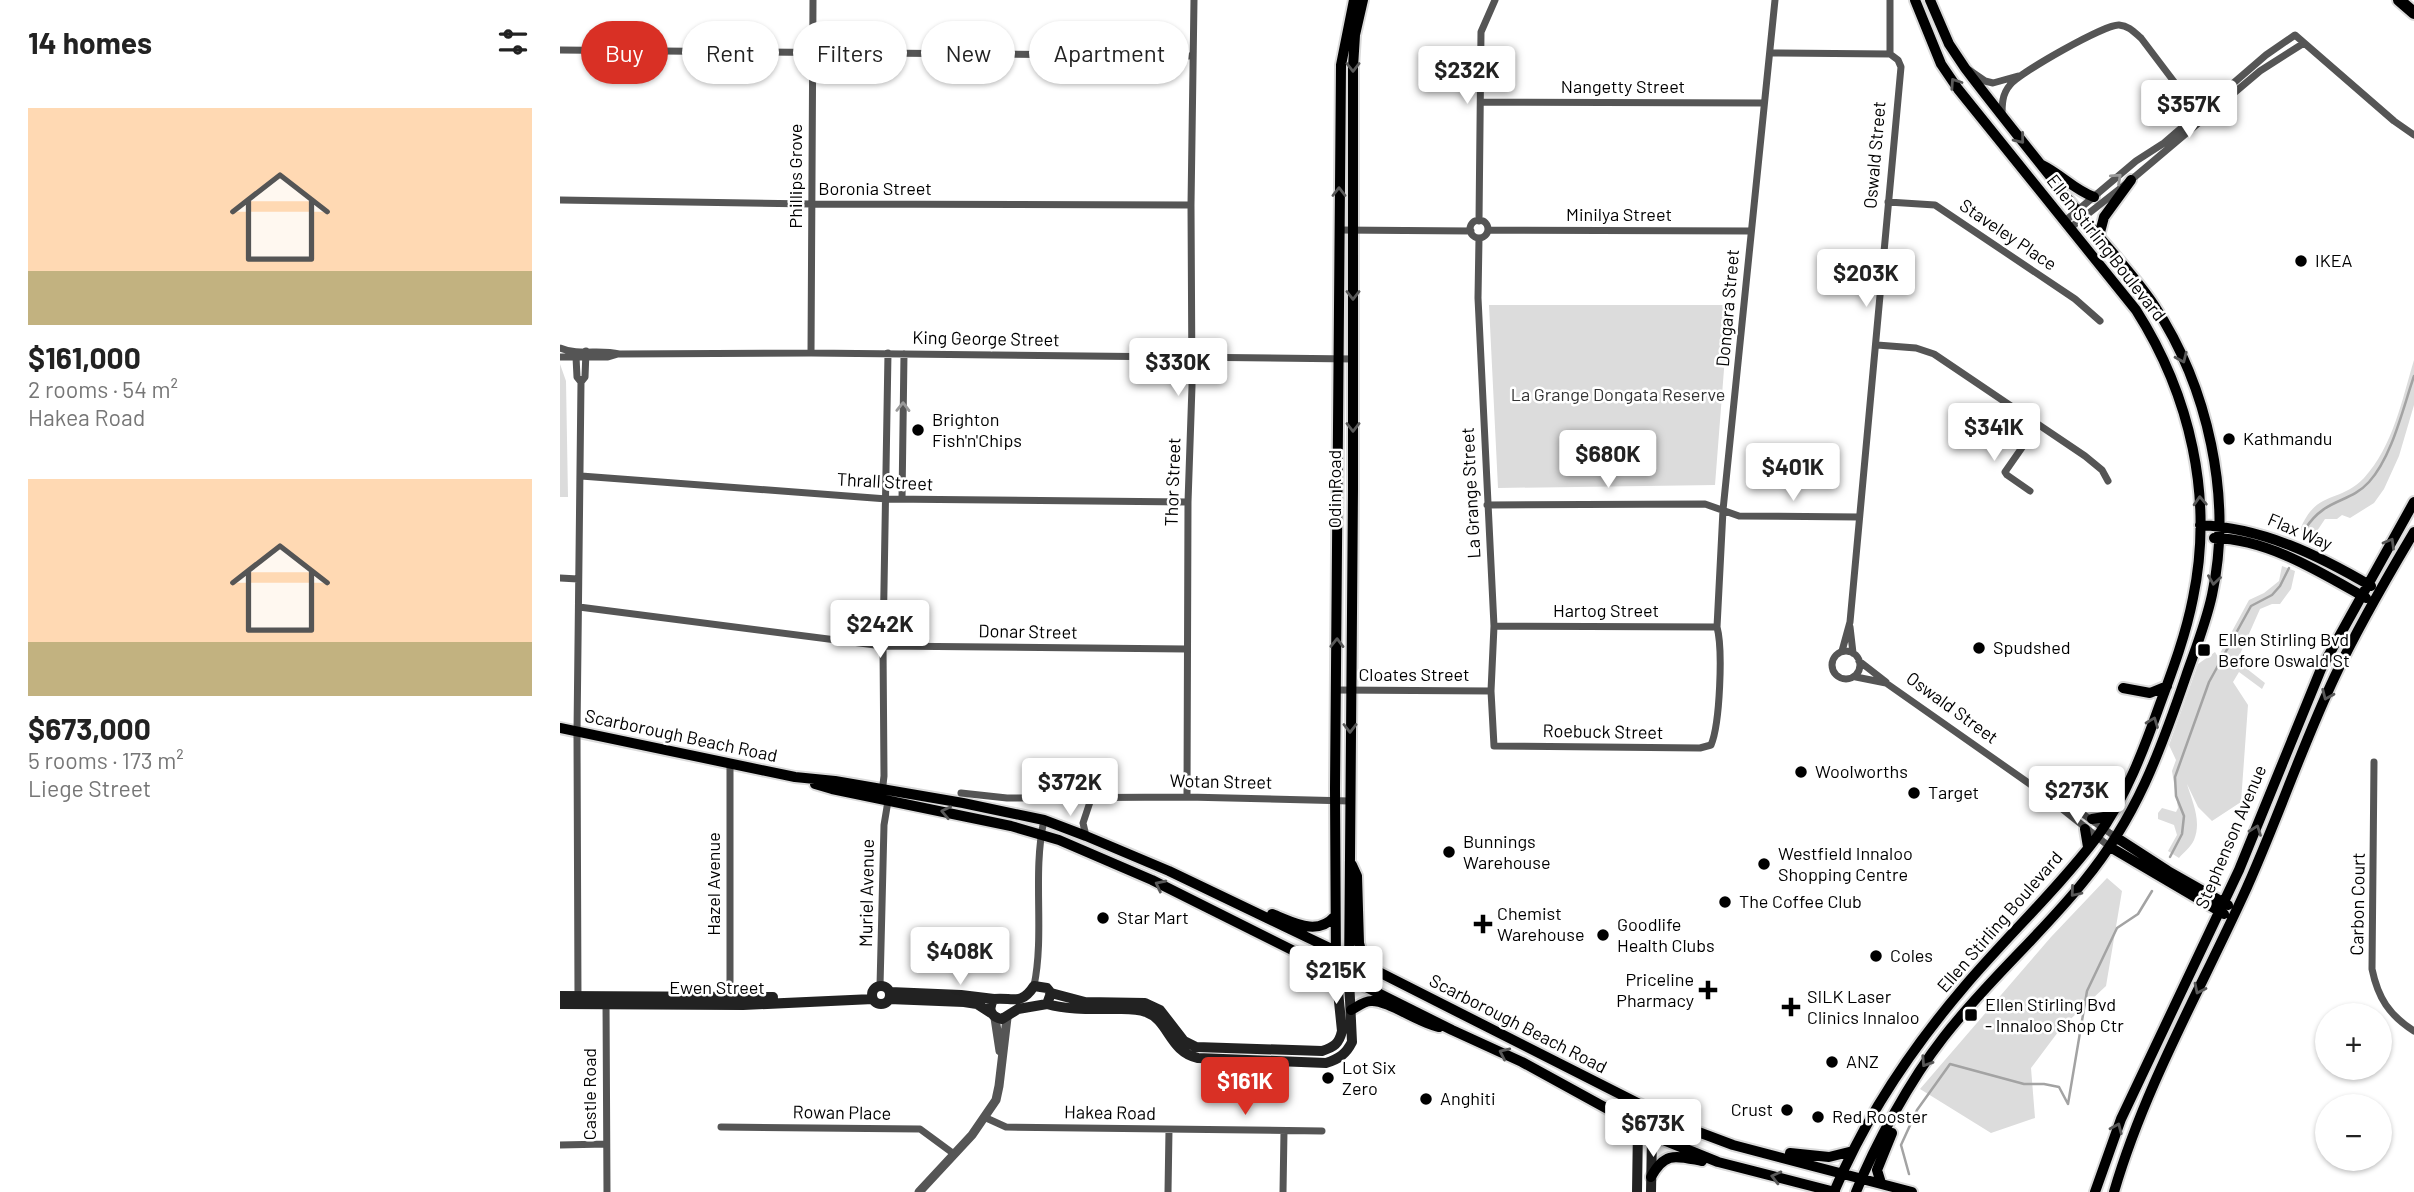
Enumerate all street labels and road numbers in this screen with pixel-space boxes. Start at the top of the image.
street label: Nangetty Street [1561,75,1685,97]
street label: Oswald Street [1858,100,1890,210]
street label: Phillips Grove [784,124,806,228]
street label: Ellen Stirling Boulevard [2043,170,2171,325]
street label: Boronia Street [818,177,932,199]
street label: Staveley Place [1956,194,2061,275]
street label: Minilya Street [1566,203,1672,225]
street label: Dongara Street [1711,248,1743,368]
street label: King George Street [912,326,1060,350]
street label: La Grange Street [1456,427,1484,559]
street label: Thor Street [1159,437,1185,527]
street label: Odin Road [1323,450,1345,528]
street label: Thrall Street [836,467,934,495]
street label: Flax Way [2265,508,2336,555]
street label: Hartog Street [1553,599,1659,621]
street label: Donar Street [978,619,1078,643]
street label: Cloates Street [1358,663,1470,685]
street label: Oswald Street [1902,667,2003,748]
street label: Scarborough Beach Road [583,704,780,766]
street label: Roebuck Street [1542,719,1664,743]
street label: Stephenson Avenue [2190,761,2270,912]
street label: Wotan Street [1169,769,1273,793]
street label: Hazel Avenue [702,832,724,936]
street label: Muriel Avenue [854,839,878,947]
street label: Ellen Stirling Boulevard [1932,846,2067,996]
street label: Carbon Court [2345,852,2369,956]
street label: Scarborough Beach Road [1426,969,1611,1078]
street label: Ewen Street [669,976,765,998]
street label: Castle Road [578,1048,600,1140]
street label: Rowan Place [793,1100,891,1124]
street label: Hakea Road [1064,1100,1156,1124]

